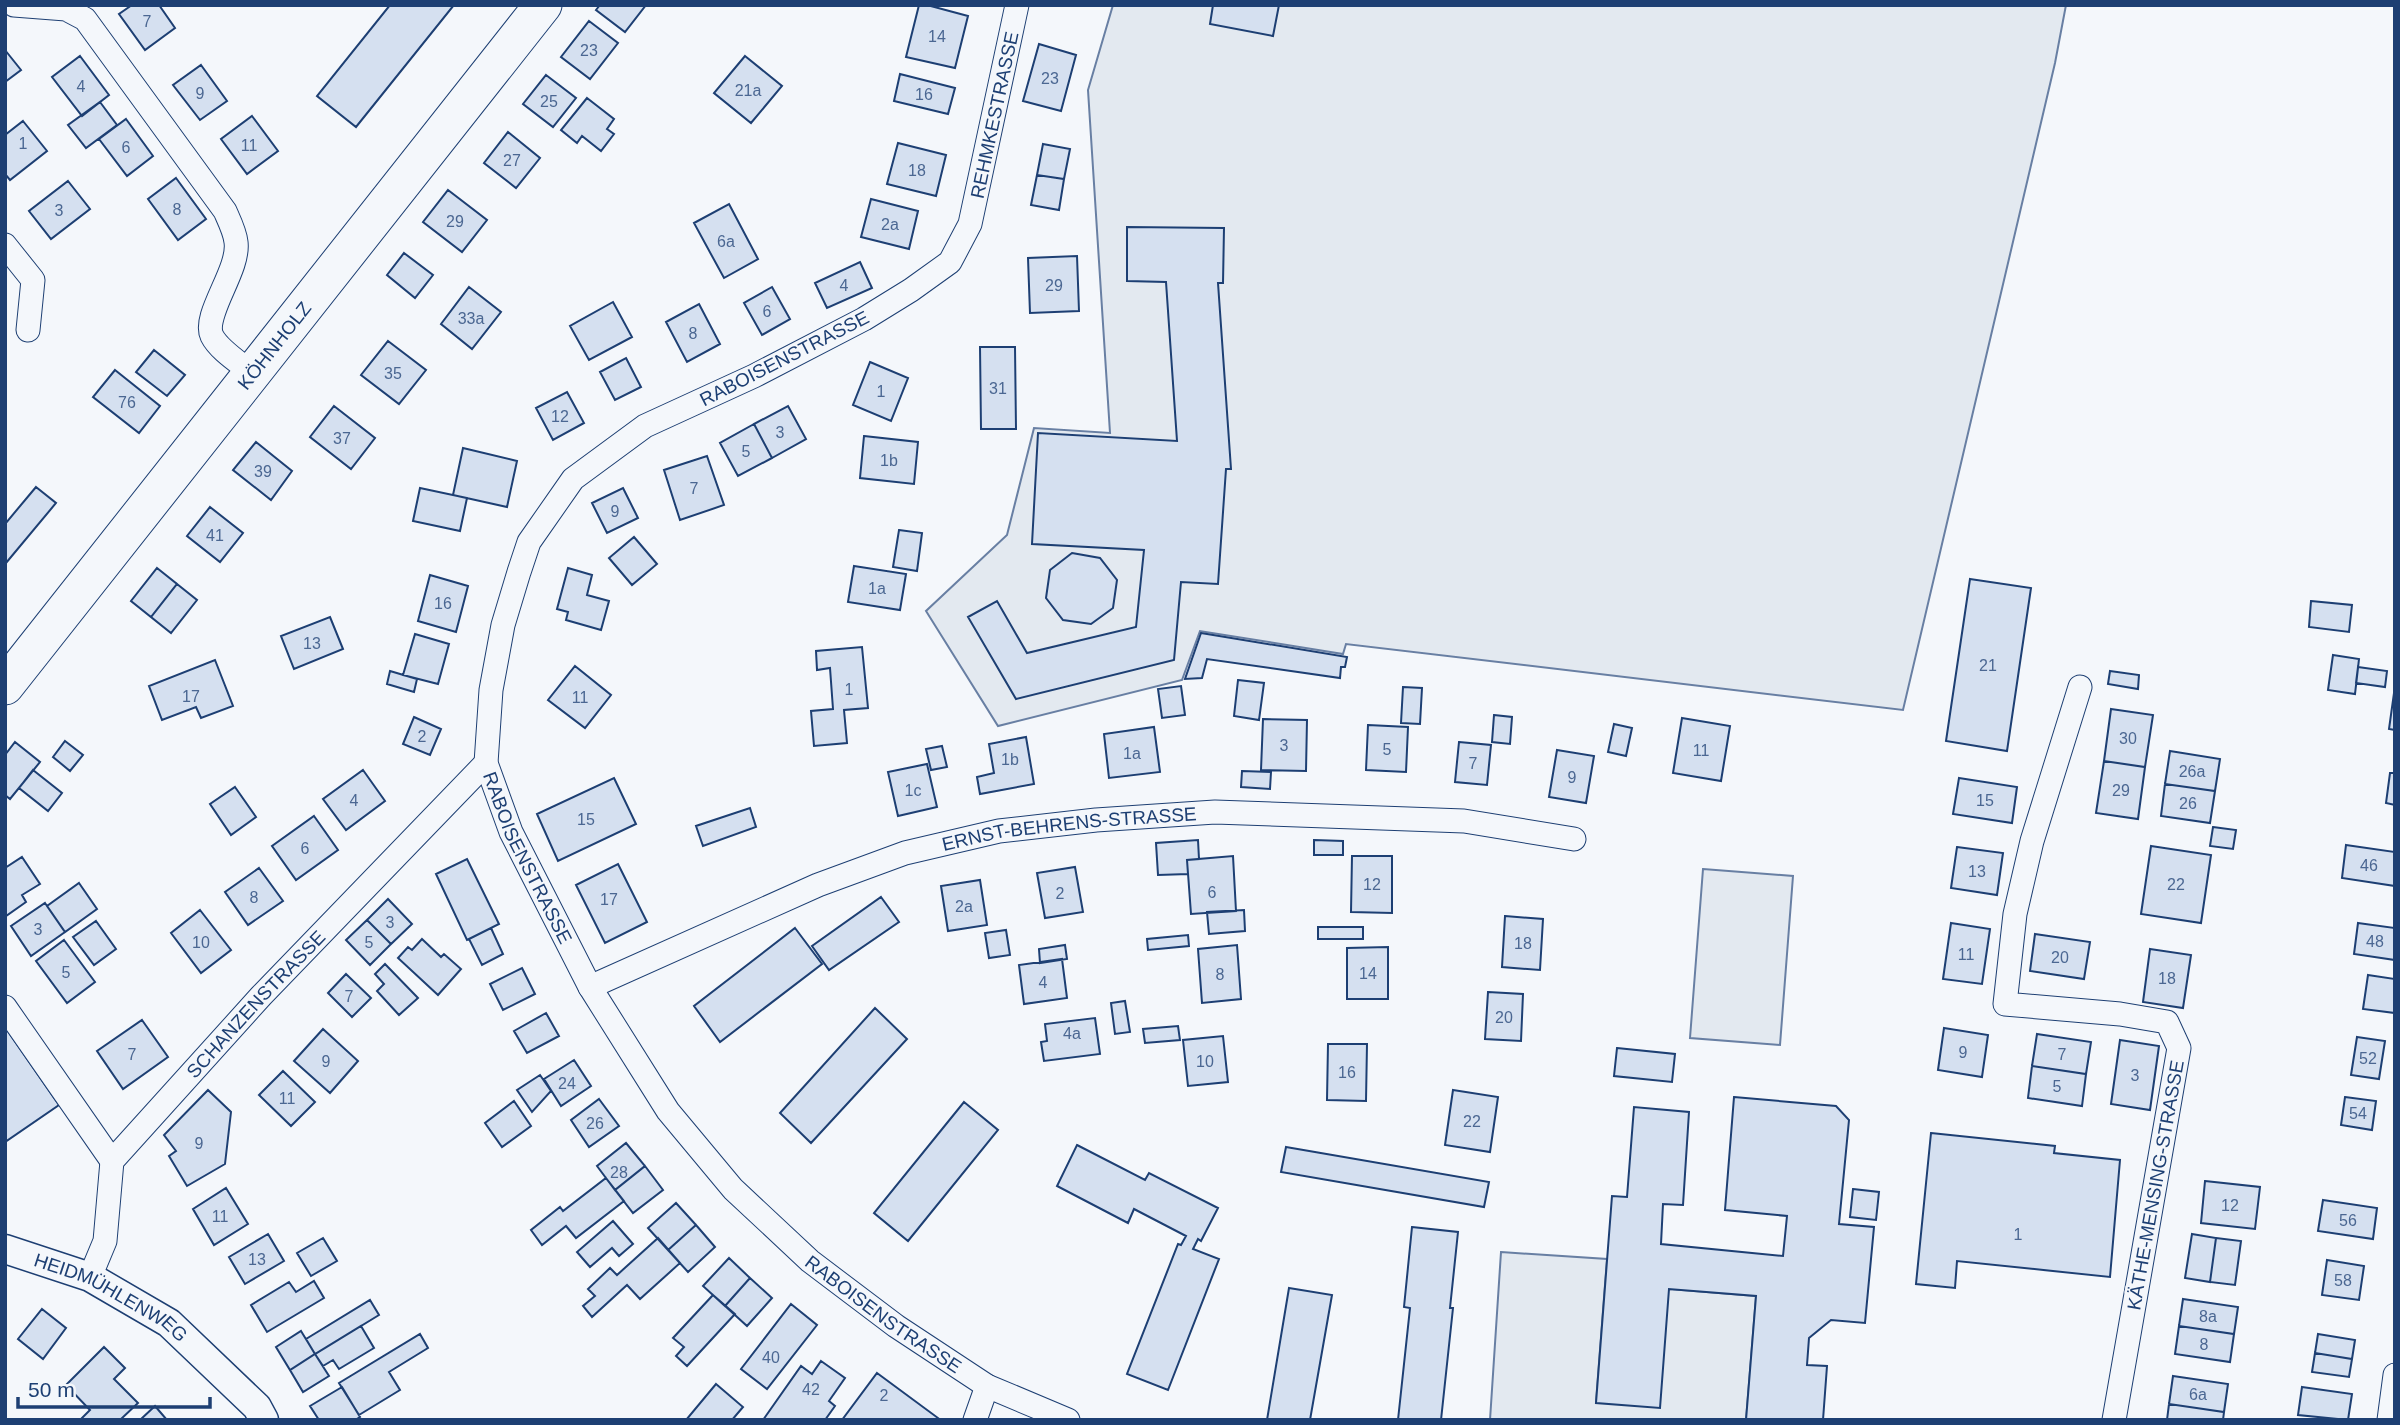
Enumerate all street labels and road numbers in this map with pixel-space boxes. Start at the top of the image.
street label: REHMKESTRASSE [967,30,1022,200]
street label: KÖHNHOLZ [233,297,316,394]
street label: RABOISENSTRASSE [696,307,872,410]
street label: RABOISENSTRASSE [479,769,576,947]
street label: ERNST-BEHRENS-STRASSE [940,803,1197,855]
street label: SCHANZENSTRASSE [182,926,329,1082]
street label: KÄTHE-MENSING-STRASSE [2123,1059,2188,1312]
street label: HEIDMÜHLENWEG [31,1249,192,1346]
street label: RABOISENSTRASSE [801,1251,965,1377]

